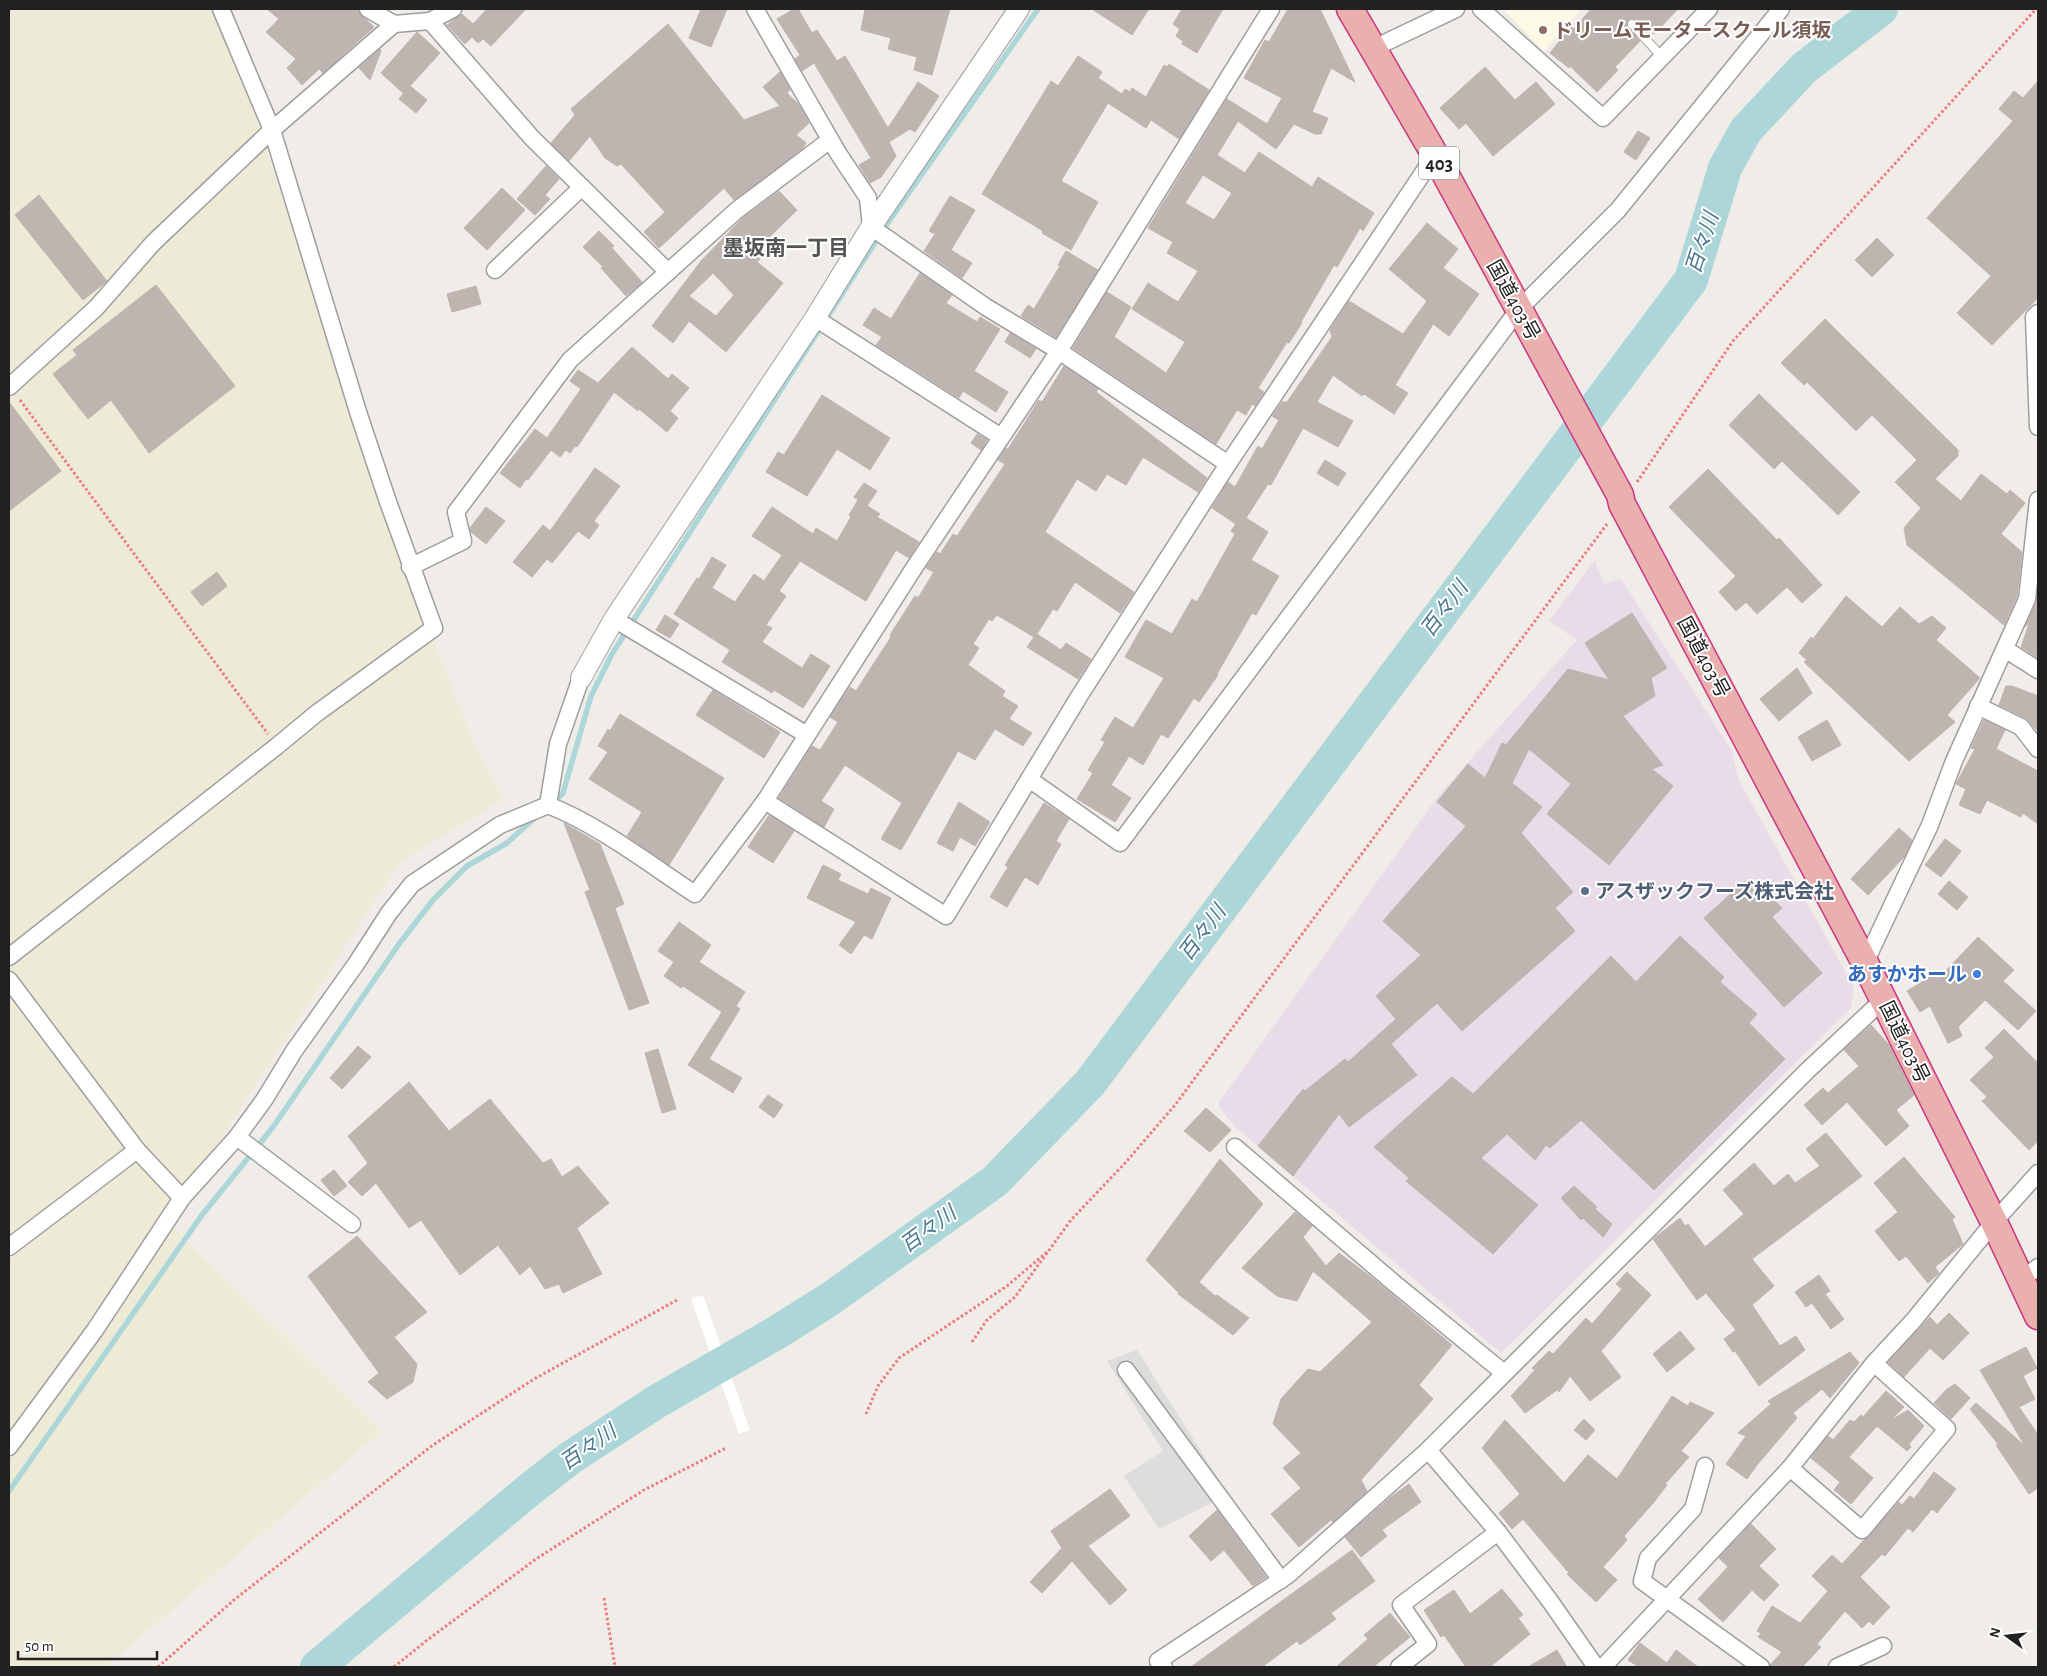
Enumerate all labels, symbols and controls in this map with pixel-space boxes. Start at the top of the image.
place label: ドリームモータースクール須坂 [1553,20,1831,41]
marker: ドリームモータースクール須坂 [1537,24,1549,36]
road number: 403 [1419,146,1459,180]
water label: 百々川 [1683,208,1723,276]
district label: 墨坂南一丁目 [723,237,849,259]
street label: 国道403号 [1483,256,1544,344]
water label: 百々川 [1417,576,1473,641]
street label: 国道403号 [1674,613,1734,701]
place label: アスザックフーズ株式会社 [1595,880,1834,902]
marker: アスザックフーズ株式会社 [1579,885,1591,897]
water label: 百々川 [1175,900,1231,965]
place label: あすかホール [1847,964,1967,985]
marker: あすかホール [1971,968,1983,980]
street label: 国道403号 [1876,998,1933,1087]
water label: 百々川 [897,1201,962,1256]
water label: 百々川 [556,1420,622,1474]
north arrow [1982,1611,2032,1661]
text: N [1987,1626,2003,1639]
scale bar [18,1628,156,1660]
text: 50 m [25,1639,54,1654]

